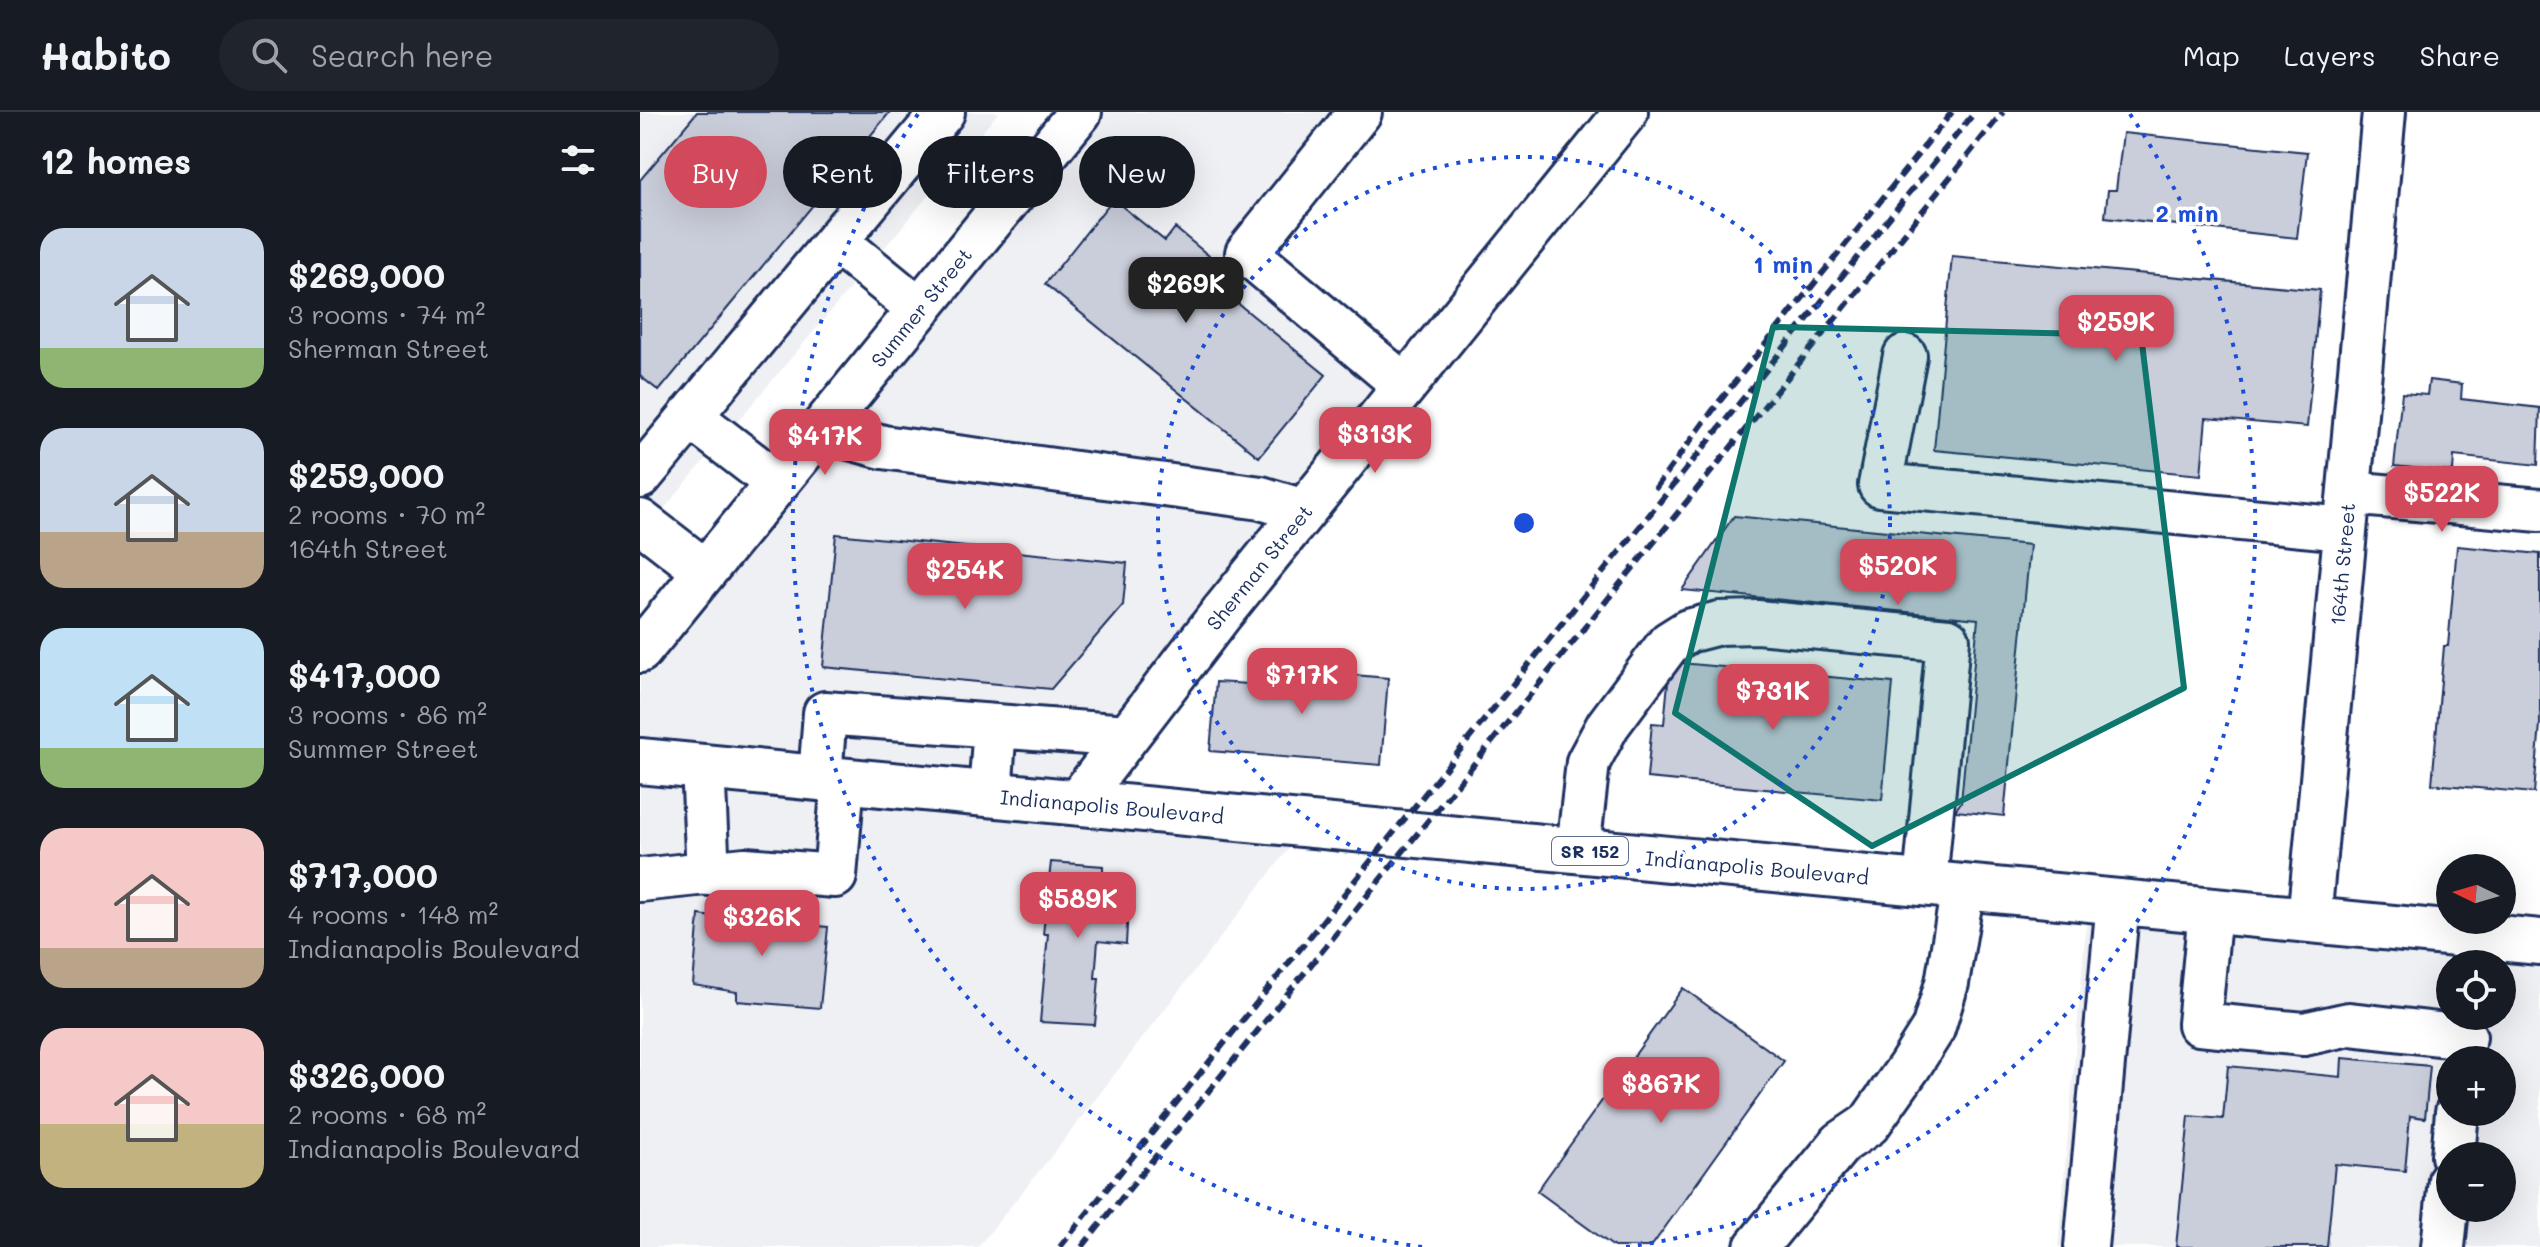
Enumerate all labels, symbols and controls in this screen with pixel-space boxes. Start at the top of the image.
search box [219,19,779,91]
text: Habito [40,30,171,80]
icon: search [247,33,291,77]
text: Search here [311,35,493,75]
text: Map [2183,37,2240,73]
text: Layers [2284,37,2376,73]
text: Share [2420,37,2500,73]
chip: Buy [664,136,767,208]
chip: Rent [783,136,902,208]
chip: Filters [918,136,1063,208]
chip: New [1079,136,1195,208]
text: 12 homes [40,138,191,183]
icon: filters [556,138,600,182]
text: 2 min [2156,197,2219,228]
street label: Summer Street [865,242,977,372]
text: 1 min [1753,248,1813,279]
text: $269,000 [288,252,445,297]
pin: $269K [1130,257,1242,325]
icon: home [104,260,200,356]
text: $269K [1146,266,1226,300]
pin: $259K [2060,295,2172,363]
text: 3 rooms · 74 m² [288,297,485,331]
text: $259K [2077,304,2155,338]
text: Sherman Street [288,331,489,365]
pin: $313K [1319,407,1431,475]
pin: $417K [769,409,881,477]
text: $313K [1337,416,1413,450]
text: $417K [787,418,863,452]
text: $259,000 [288,452,444,497]
icon: home [104,460,200,556]
pin: $522K [2386,466,2498,534]
text: $522K [2403,475,2481,509]
text: 2 rooms · 70 m² [288,497,485,531]
street label: Sherman Street [1200,499,1318,635]
street label: 164th Street [2324,502,2360,626]
centre of rings [1510,509,1538,537]
text: 164th Street [288,531,448,565]
pin: $520K [1842,539,1954,607]
pin: $254K [909,543,1021,611]
text: $520K [1858,548,1938,582]
text: $254K [925,552,1005,586]
pin: $717K [1246,648,1358,716]
text: $417,000 [288,652,441,697]
text: $717K [1265,657,1339,691]
icon: home [104,660,200,756]
pin: $731K [1717,664,1829,732]
text: $731K [1736,673,1810,707]
text: 3 rooms · 86 m² [288,697,487,731]
text: Summer Street [288,731,479,765]
street label: Indianapolis Boulevard [999,783,1225,829]
road number: SR 152 [1552,837,1628,865]
street label: Indianapolis Boulevard [1644,844,1870,890]
text: $717,000 [288,852,438,897]
north arrow [2436,854,2516,934]
map controls [2436,854,2516,1222]
icon: home [104,860,200,956]
pin: $589K [1022,872,1134,940]
text: $589K [1038,881,1118,915]
pin: $326K [706,890,818,958]
text: 4 rooms · 148 m² [288,897,498,931]
text: $326K [722,899,802,933]
text: Indianapolis Boulevard [288,931,580,965]
button: locate [2436,950,2516,1030]
button: + [2436,1046,2516,1126]
text: $326,000 [288,1052,445,1097]
pin: $867K [1605,1057,1717,1125]
icon: home [104,1060,200,1156]
text: $867K [1621,1066,1701,1100]
text: 2 rooms · 68 m² [288,1097,486,1131]
text: Indianapolis Boulevard [288,1131,580,1165]
button: − [2436,1142,2516,1222]

